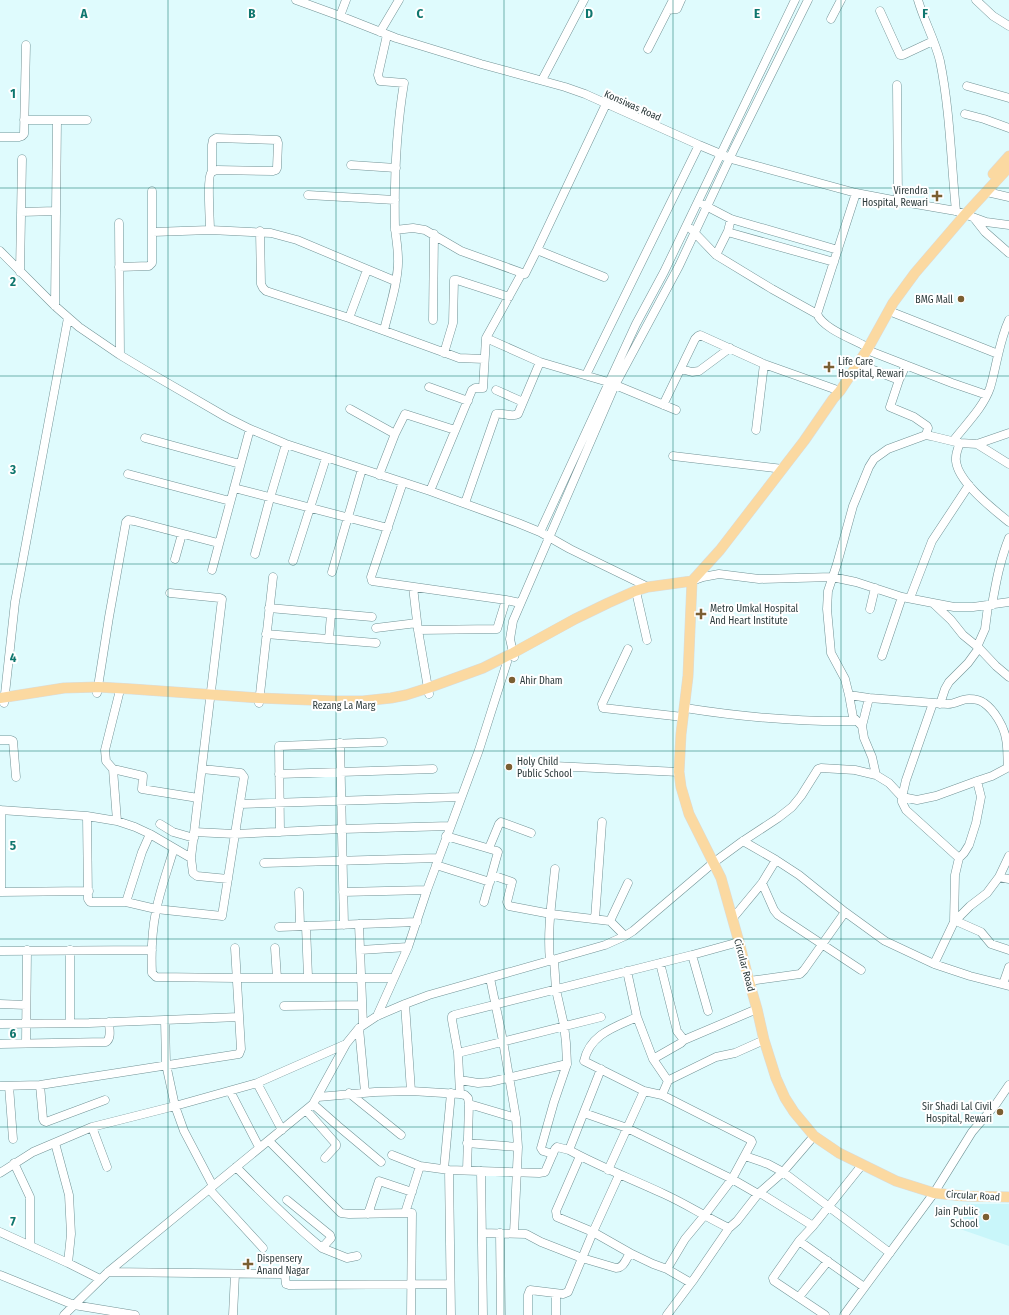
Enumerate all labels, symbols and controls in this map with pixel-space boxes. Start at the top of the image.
text: A [79,6,88,21]
text: B [248,6,256,21]
text: C [417,6,424,21]
text: D [585,6,593,21]
text: E [754,6,760,21]
text: F [922,6,928,21]
text: 1 [10,86,16,101]
street label: Konsiwas Road [602,88,663,124]
place label: Virendra Hospital, Rewari [862,185,928,209]
marker: Virendra Hospital, Rewari [931,190,943,202]
text: 2 [9,274,16,289]
place label: BMG Mall [915,294,953,306]
marker: BMG Mall [956,294,966,304]
place label: Life Care Hospital, Rewari [838,356,904,380]
marker: Life Care Hospital, Rewari [823,361,835,373]
text: 3 [9,462,16,477]
place label: Metro Umkal Hospital And Heart Institute [710,603,798,627]
marker: Metro Umkal Hospital And Heart Institute [695,608,707,620]
text: 4 [10,650,17,665]
marker: Ahir Dham [507,675,517,685]
place label: Ahir Dham [520,675,563,687]
street label: Rezang La Marg [313,700,376,712]
place label: Holy Child Public School [517,756,572,780]
marker: Holy Child Public School [504,762,514,772]
text: 5 [10,838,16,853]
street label: Circular Road [731,937,757,993]
text: 6 [10,1026,17,1041]
place label: Sir Shadi Lal Civil Hospital, Rewari [922,1101,992,1125]
marker: Sir Shadi Lal Civil Hospital, Rewari [995,1107,1005,1117]
street label: Circular Road [946,1189,1000,1203]
place label: Jain Public School [935,1206,979,1230]
marker: Jain Public School [981,1212,991,1222]
text: 7 [10,1214,16,1229]
place label: Dispensery Anand Nagar [257,1253,310,1277]
marker: Dispensery Anand Nagar [242,1258,254,1270]

